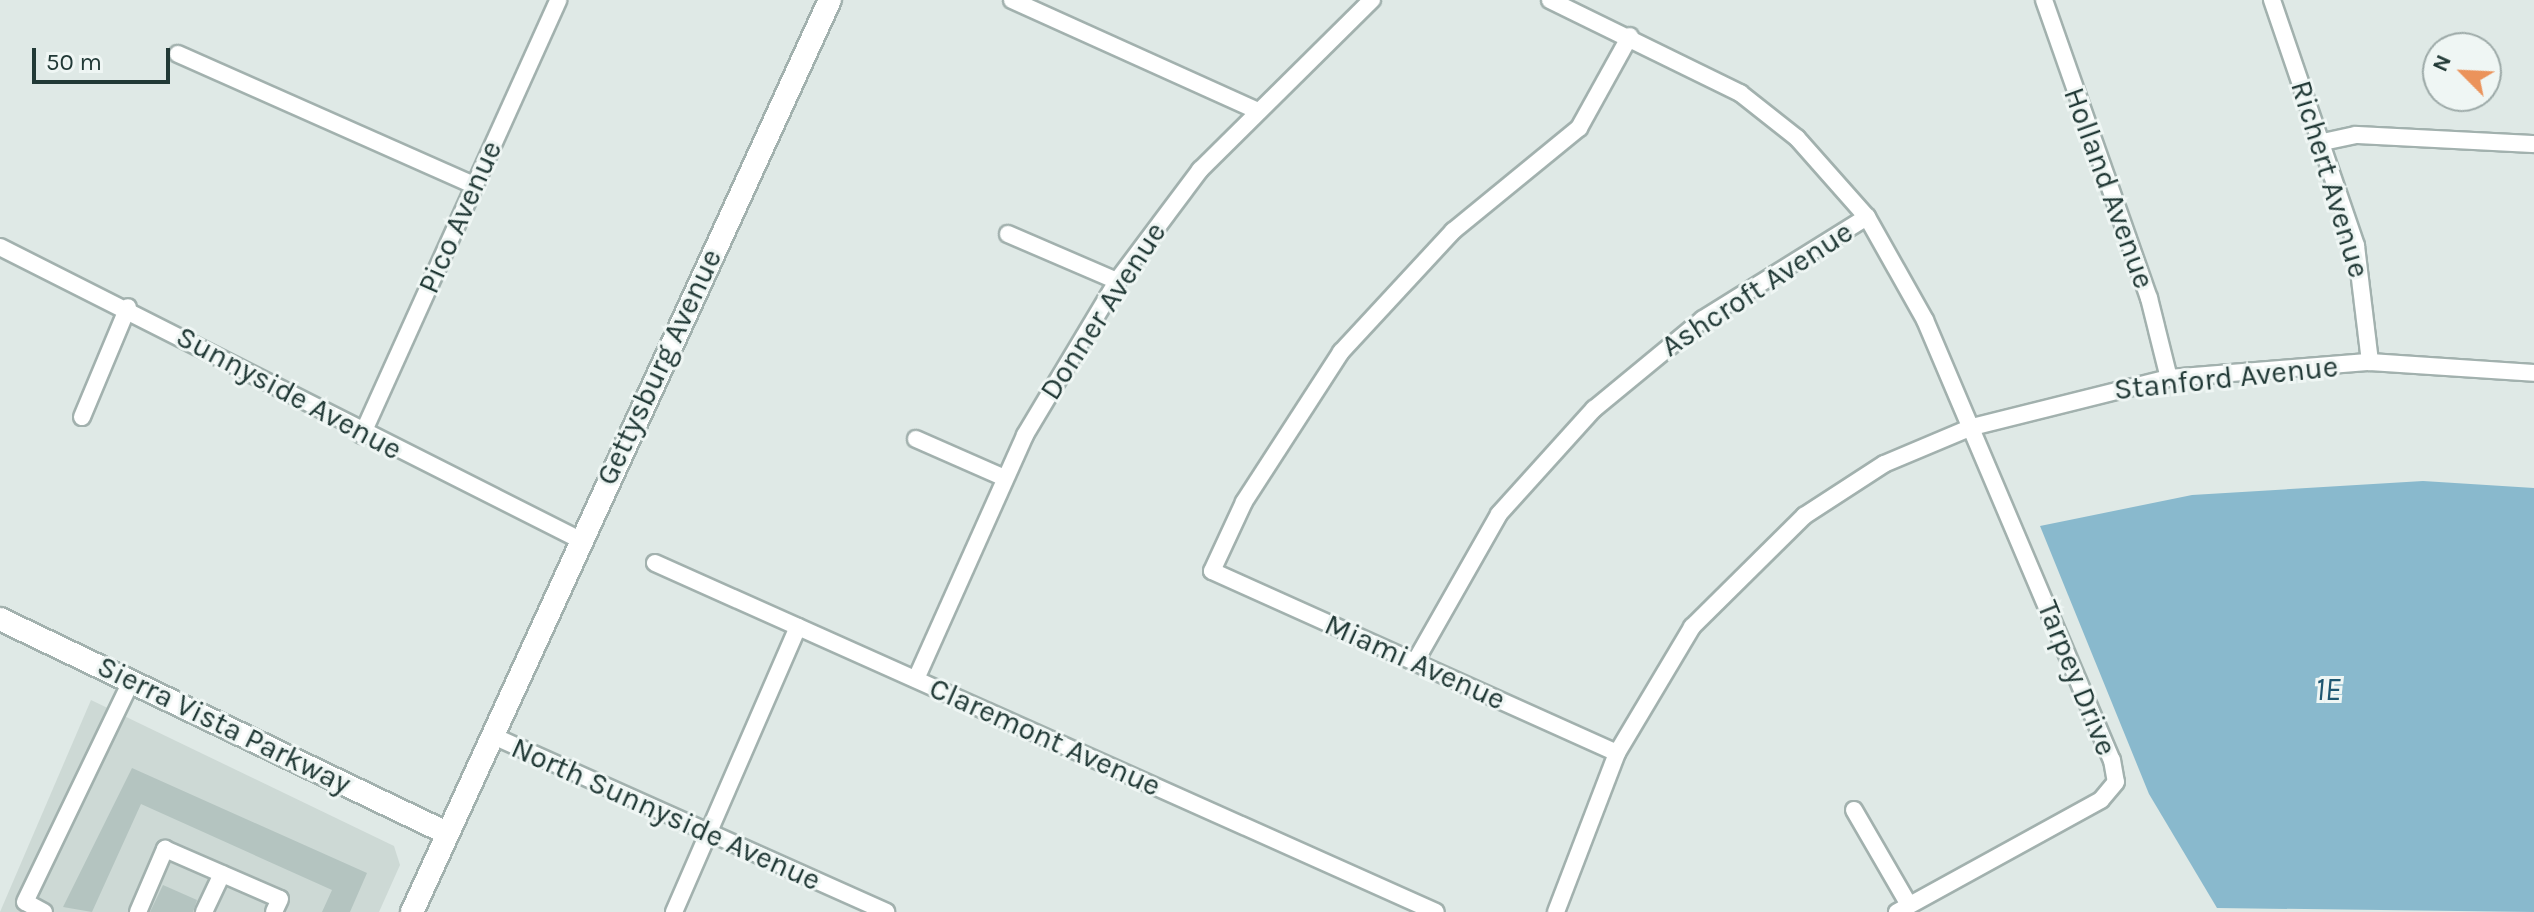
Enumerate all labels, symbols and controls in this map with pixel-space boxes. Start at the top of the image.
scale bar [36,32,174,82]
north arrow [2422,32,2502,112]
text: 50 m [46,48,102,76]
text: N [2427,51,2457,76]
street label: Richert Avenue [2283,76,2377,282]
street label: Holland Avenue [2056,82,2162,294]
street label: Pico Avenue [410,135,510,299]
street label: Ashcroft Avenue [1654,214,1860,364]
street label: Donner Avenue [1032,215,1174,407]
street label: Gettysburg Avenue [589,243,729,491]
street label: Sunnyside Avenue [170,318,408,468]
street label: Stanford Avenue [2112,348,2340,408]
street label: Tarpey Drive [2030,595,2124,761]
street label: Miami Avenue [1319,606,1511,718]
street label: Sierra Vista Parkway [91,648,357,802]
street label: Claremont Avenue [924,670,1166,804]
water label: 1E [2315,671,2341,709]
street label: North Sunnyside Avenue [506,730,826,898]

